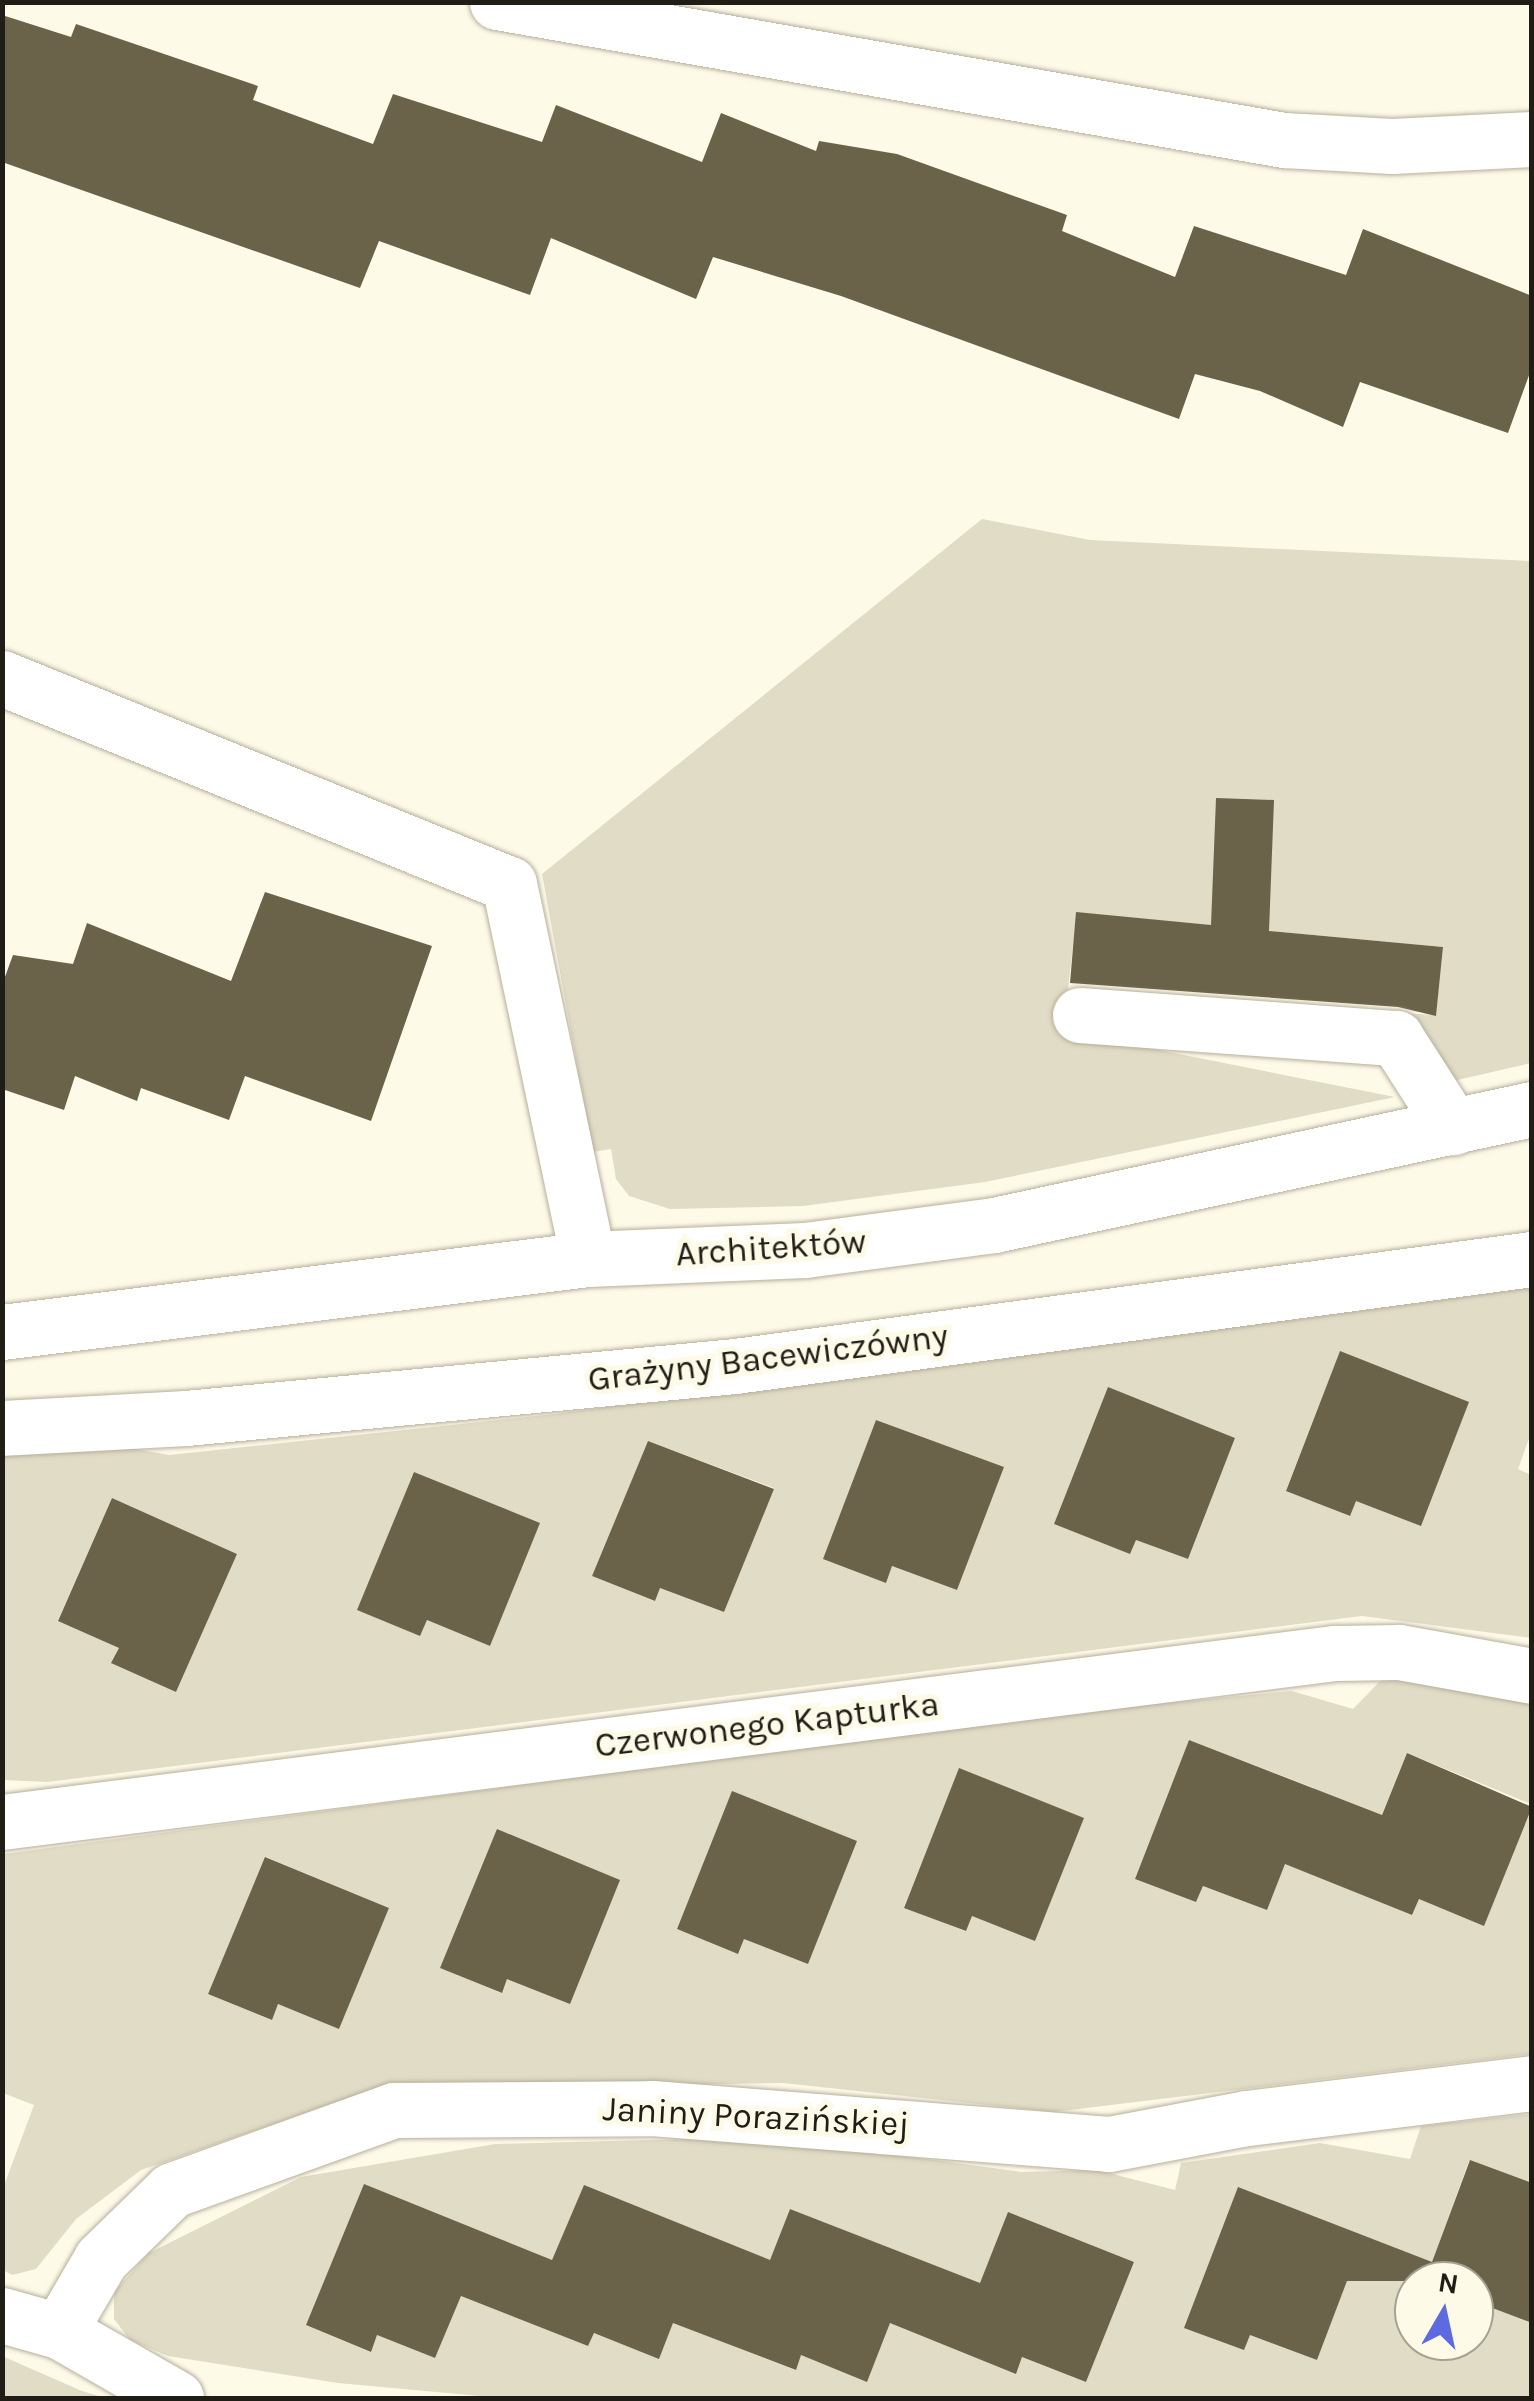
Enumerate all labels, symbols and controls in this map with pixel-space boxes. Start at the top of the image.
street label: Architektów [674,1220,868,1276]
street label: Grażyny Bacewiczówny [586,1315,950,1401]
street label: Czerwonego Kapturka [593,1683,941,1767]
street label: Janiny Porazińskiej [602,2088,910,2146]
north arrow [1394,2261,1494,2361]
text: N [1436,2265,1461,2301]

